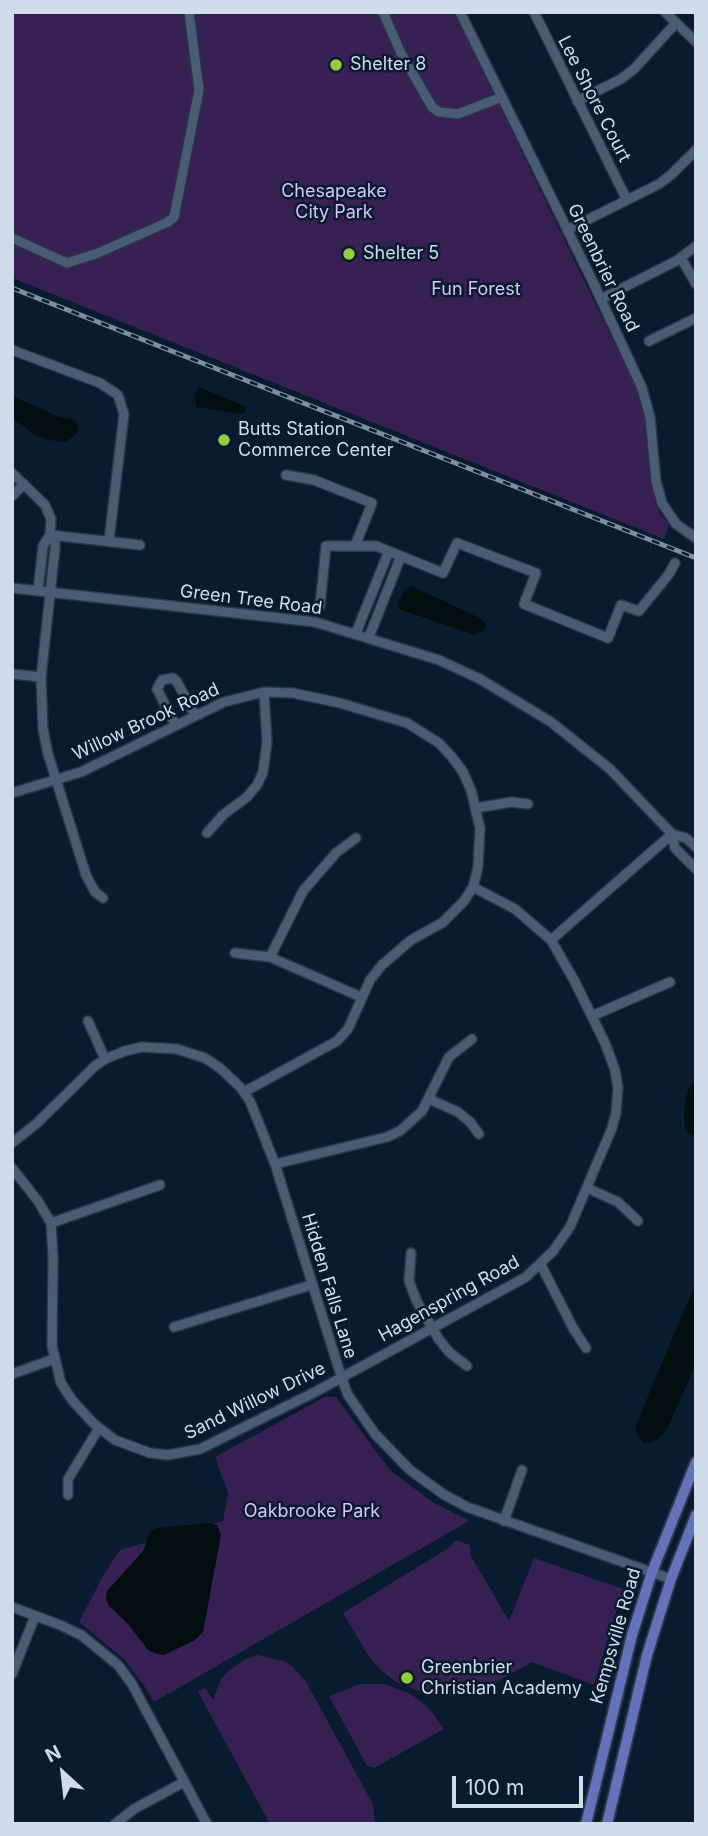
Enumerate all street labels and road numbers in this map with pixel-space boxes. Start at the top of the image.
street label: Lee Shore Court [553,32,635,166]
street label: Greenbrier Road [563,200,643,336]
street label: Green Tree Road [179,581,323,619]
street label: Willow Brook Road [69,679,223,765]
street label: Hidden Falls Lane [297,1211,361,1361]
street label: Hagenspring Road [375,1251,523,1347]
street label: Sand Willow Drive [181,1358,329,1444]
street label: Kempsville Road [586,1566,646,1706]

